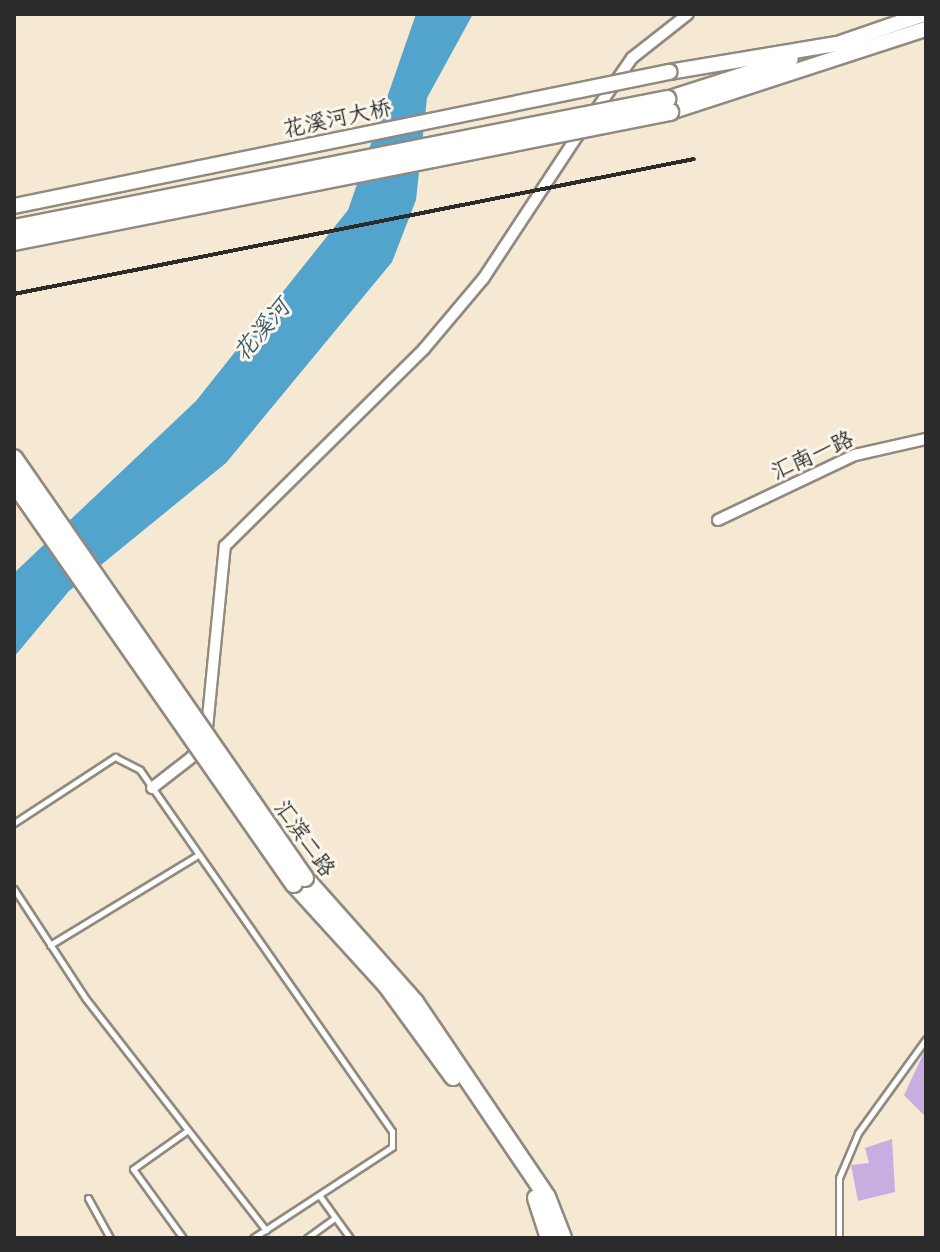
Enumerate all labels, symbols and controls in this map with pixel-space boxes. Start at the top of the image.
street label: 花溪河大桥 [280,94,394,142]
water label: 花溪河 [228,293,296,367]
street label: 汇南一路 [766,425,858,485]
street label: 汇滨二路 [269,794,341,882]

